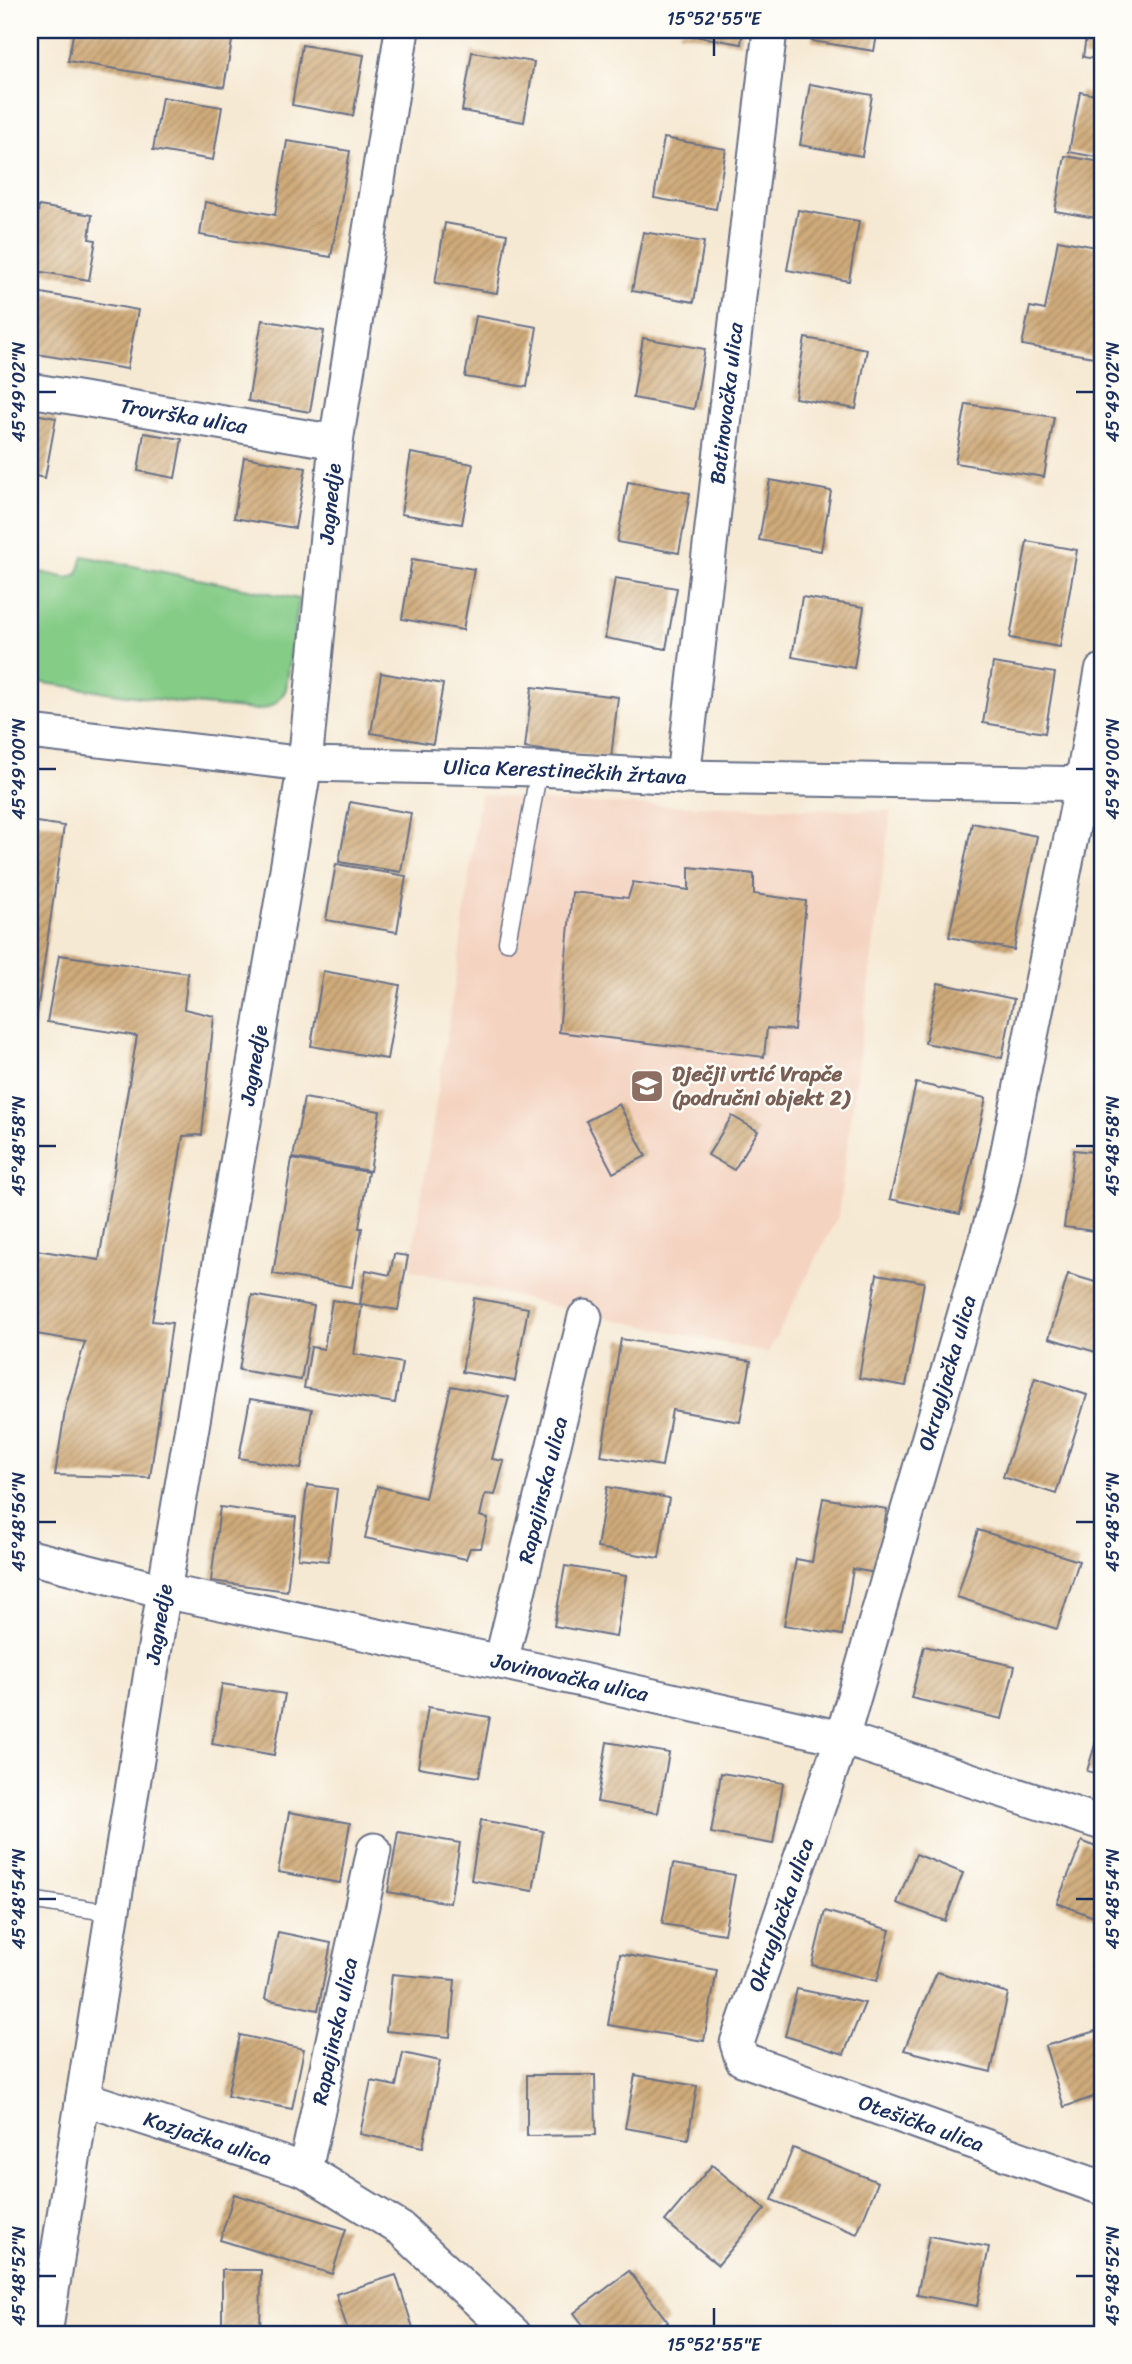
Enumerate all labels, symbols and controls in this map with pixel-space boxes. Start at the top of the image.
text: 15°52'55"E [667,3,762,35]
street label: Batinovačka ulica [698,320,755,486]
text: 45°49'02"N [3,341,35,442]
text: 45°49'02"N [1097,341,1129,442]
street label: Trovrška ulica [117,387,251,446]
street label: Jagnedje [307,461,353,547]
text: 45°49'00"N [3,718,35,820]
text: 45°49'00"N [1097,718,1129,820]
street label: Ulica Kerestinečkih žrtava [443,748,688,796]
street label: Jagnedje [228,1022,279,1109]
place label: Dječji vrtić Vrapče (područni objekt 2) [672,1055,851,1117]
school or university icon: Dječji vrtić Vrapče (područni objekt 2) [628,1067,666,1105]
text: 45°48'58"N [3,1095,35,1196]
text: 45°48'58"N [1097,1095,1129,1196]
street label: Okrugljačka ulica [907,1290,987,1455]
street label: Rapajinska ulica [507,1412,579,1567]
text: 45°48'56"N [3,1472,35,1572]
text: 45°48'56"N [1097,1472,1129,1572]
street label: Jagnedje [133,1581,184,1668]
street label: Jovinovačka ulica [487,1641,652,1713]
street label: Okrugljačka ulica [737,1833,825,1997]
text: 45°48'54"N [3,1848,35,1949]
text: 45°48'54"N [1097,1848,1129,1949]
street label: Rapajinska ulica [301,1953,369,2108]
street label: Otešička ulica [853,2083,990,2163]
street label: Kozjačka ulica [139,2100,277,2177]
text: 45°48'52"N [3,2225,35,2326]
text: 45°48'52"N [1097,2225,1129,2326]
text: 15°52'55"E [667,2329,762,2361]

